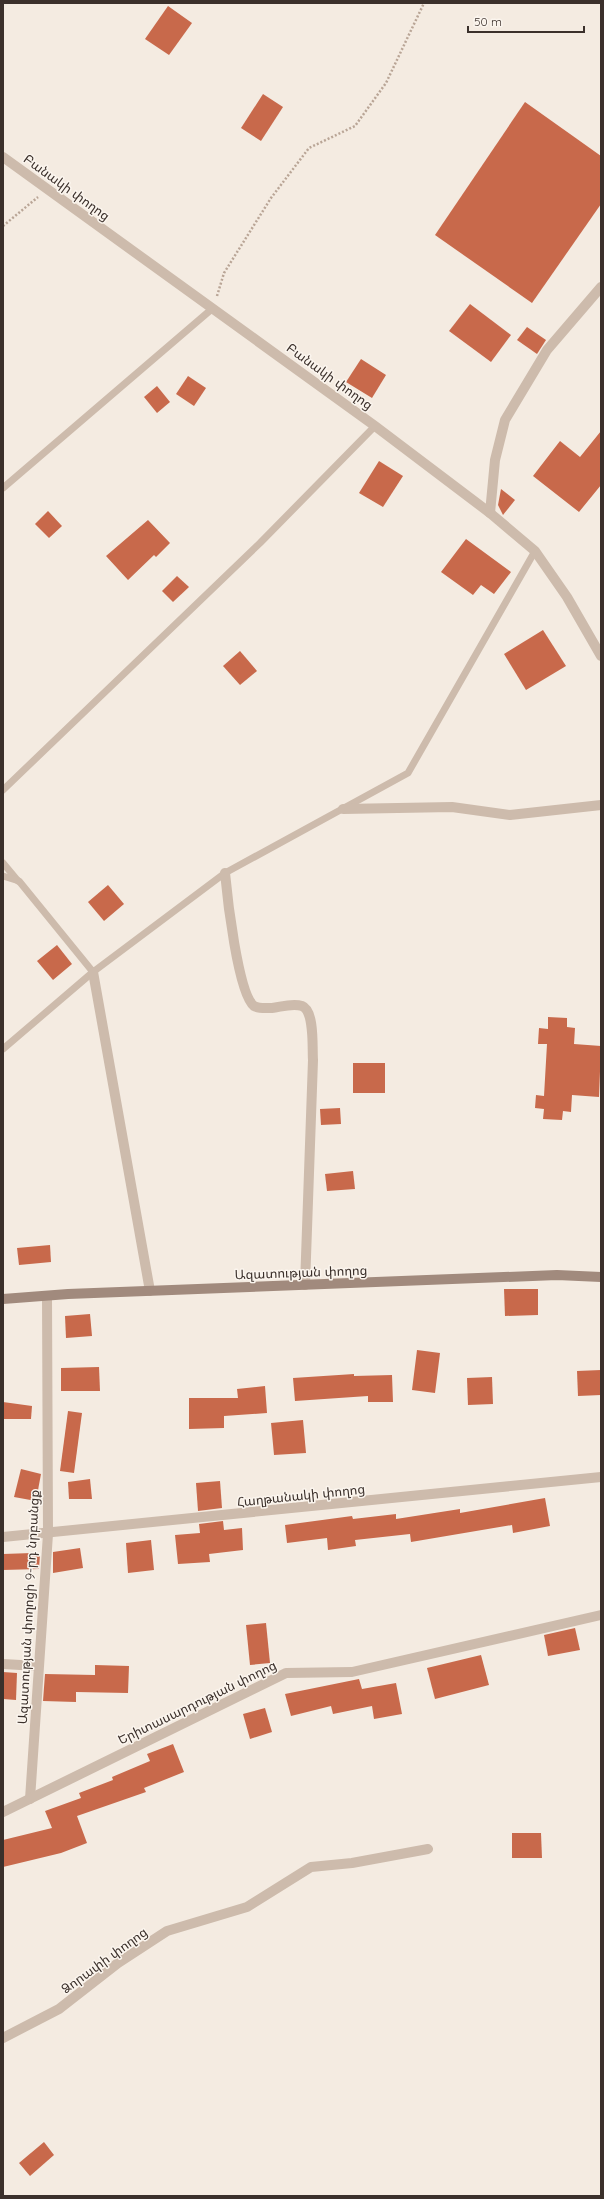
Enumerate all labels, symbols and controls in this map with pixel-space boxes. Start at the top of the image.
scale bar [468,8,584,34]
text: 50 m [474,14,502,29]
street label: Բանակի փողոց [21,150,113,224]
street label: Բանակի փողոց [284,339,376,413]
street label: Ազատության փողոց [234,1262,368,1282]
street label: Հաղթանակի փողոց [236,1480,366,1510]
street label: Ազատության փողոցի 9-րդ նրբանցք [14,1489,42,1725]
street label: Երիտասարդության փողոց [115,1657,279,1747]
street label: Ձորափի փողոց [58,1923,150,1997]

